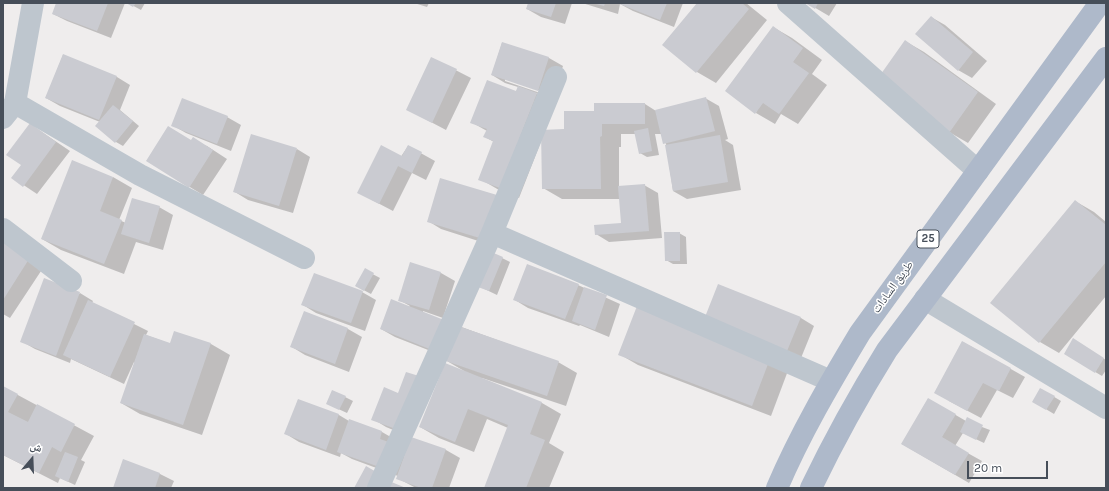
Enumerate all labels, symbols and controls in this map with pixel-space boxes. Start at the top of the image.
road number: 25 [917,230,939,248]
street label: طريق السادات [869,258,917,316]
north arrow [12,439,52,479]
text: ش [28,439,44,455]
scale bar [969,453,1050,479]
text: 20 m [974,461,1002,475]

